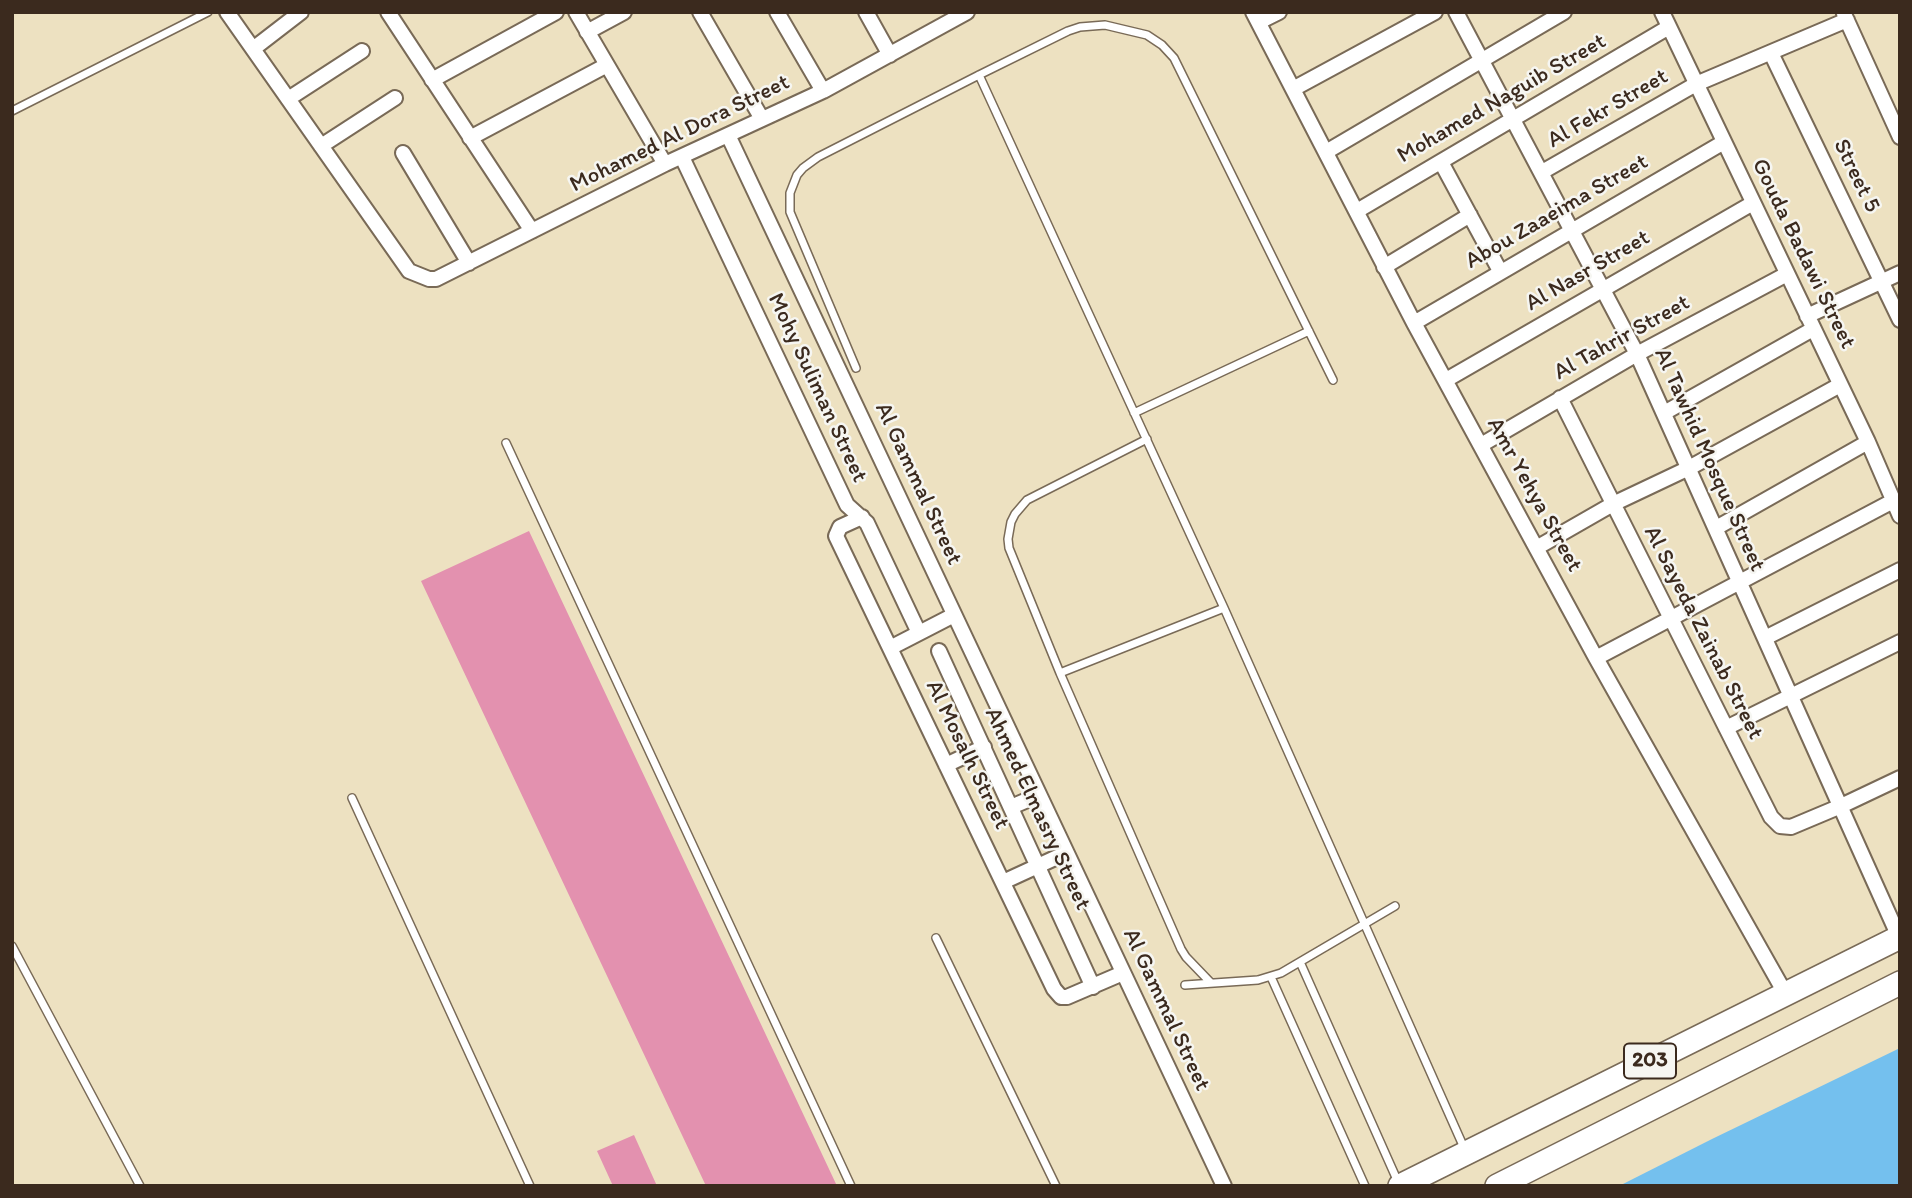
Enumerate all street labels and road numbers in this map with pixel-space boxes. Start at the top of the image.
street label: Mohamed Naguib Street [1393,28,1611,170]
street label: Al Fekr Street [1543,63,1673,155]
street label: Mohamed Al Dora Street [566,69,794,199]
street label: Street 5 [1826,135,1886,217]
street label: Abou Zaaeima Street [1461,149,1653,275]
street label: Gouda Badawi Street [1745,154,1861,354]
street label: Al Nasr Street [1521,224,1655,318]
street label: Mohy Suliman Street [761,289,873,487]
street label: Al Tahrir Street [1549,289,1695,387]
street label: Al Tawhid Mosque Street [1647,344,1771,576]
street label: Al Gammal Street [868,398,968,570]
street label: Amr Yehya Street [1480,413,1588,577]
street label: Al Sayeda Zainab Street [1637,522,1769,744]
street label: Al Mosalh Street [919,676,1015,834]
street label: Ahmed Elmasry Street [978,703,1096,915]
street label: Al Gammal Street [1116,924,1216,1096]
road number: 203 [1624,1044,1676,1078]

